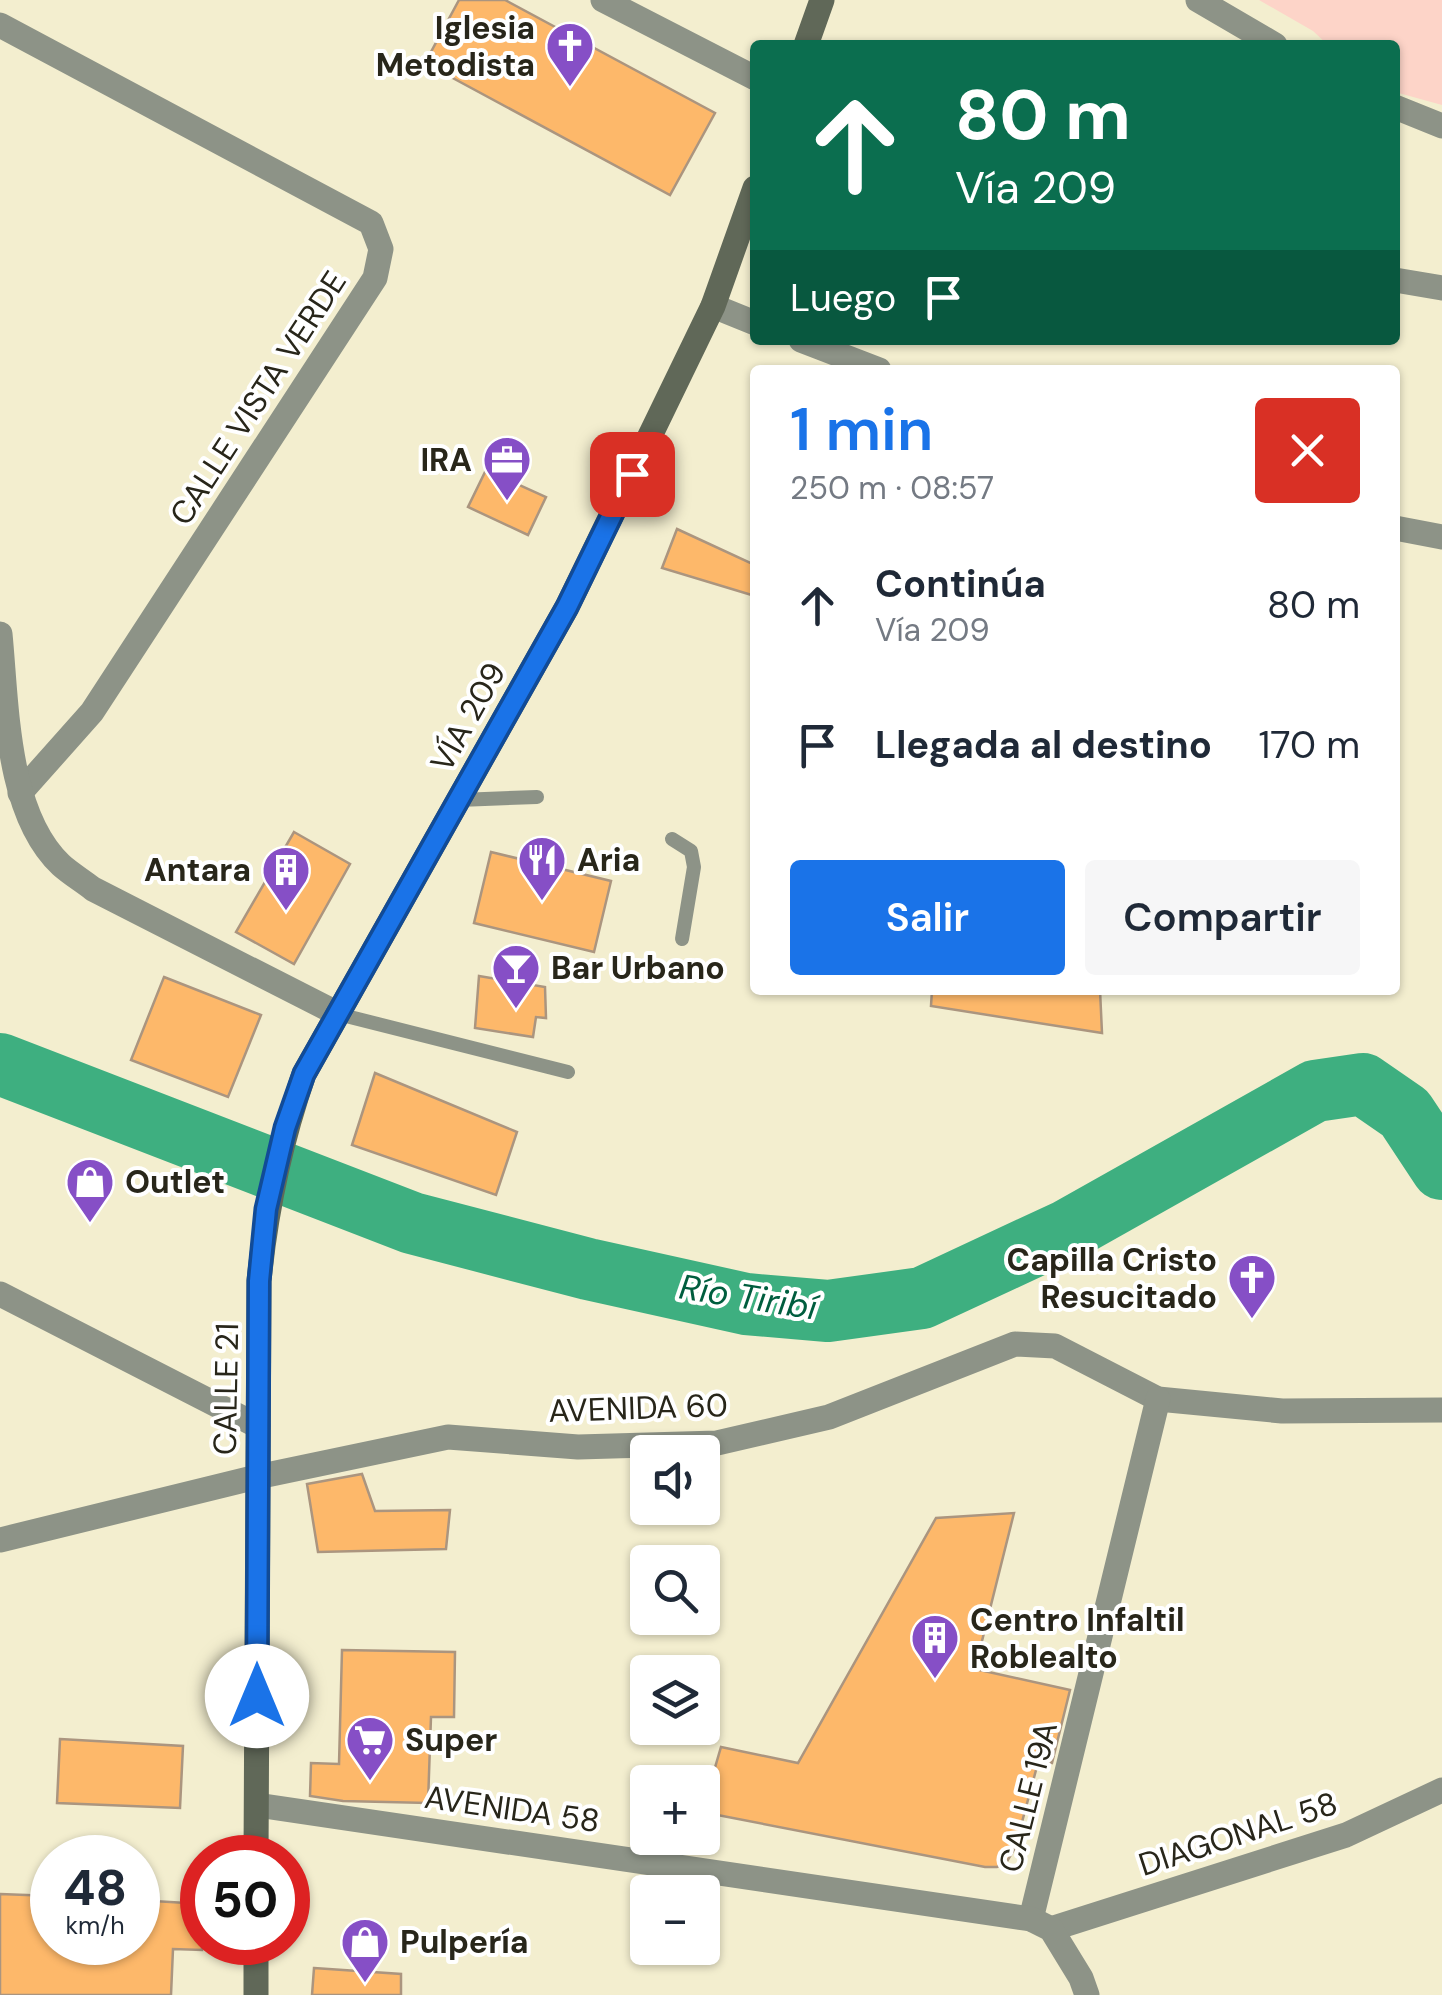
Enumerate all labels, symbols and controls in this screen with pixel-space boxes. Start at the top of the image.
place label: Iglesia Metodista [376,7,535,86]
church icon: Iglesia Metodista [544,20,596,88]
text: 80 m [955,70,1131,161]
icon: ahead [790,80,920,210]
text: Vía 209 [955,158,1116,217]
street label: CALLE VISTA VERDE [160,263,356,533]
icon: arrive [916,270,971,325]
text: Luego [790,273,896,323]
text: 1 min [790,390,933,469]
button: close [1255,398,1360,503]
pin [590,432,675,517]
office icon: IRA [481,434,533,502]
place label: IRA [420,439,472,481]
icon: arrive [605,447,660,502]
text: 250 m · 08:57 [790,467,994,509]
text: Continúa [875,559,1046,609]
icon: ahead [790,578,845,633]
text: 80 m [1267,580,1360,630]
text: Vía 209 [875,609,990,651]
street label: VÍA 209 [421,655,515,779]
icon: arrive [790,718,845,773]
text: Llegada al destino [875,720,1212,770]
text: 170 m [1258,720,1360,770]
restaurant icon: Aria [516,834,568,902]
place label: Aria [577,839,640,881]
building icon: Antara [260,844,312,912]
place label: Antara [144,849,251,891]
button: Salir [790,860,1065,975]
button: Compartir [1085,860,1360,975]
bar icon: Bar Urbano [490,942,542,1010]
place label: Bar Urbano [551,947,725,989]
shop icon: Outlet [64,1156,116,1224]
place label: Outlet [125,1161,225,1203]
place label: Capilla Cristo Resucitado [1007,1239,1217,1318]
church icon: Capilla Cristo Resucitado [1226,1252,1278,1320]
water label: Río Tiribí [676,1263,823,1331]
street label: CALLE 21 [204,1322,248,1456]
street label: AVENIDA 60 [548,1384,728,1432]
map controls [630,1435,720,1965]
button: sound [630,1435,720,1525]
button: search [630,1545,720,1635]
place label: Centro Infaltil Roblealto [970,1599,1185,1678]
building icon: Centro Infaltil Roblealto [909,1612,961,1680]
position arrow [205,1644,309,1748]
button: layers [630,1655,720,1745]
supermarket icon: Super [344,1714,396,1782]
street label: CALLE 19A [989,1717,1067,1877]
place label: Super [405,1719,497,1761]
button: + [630,1765,720,1855]
street label: AVENIDA 58 [422,1776,602,1842]
street label: DIAGONAL 58 [1133,1782,1343,1886]
speed limit sign: 50 [180,1835,310,1965]
text: 48 [63,1855,127,1921]
button: − [630,1875,720,1965]
text: km/h [65,1909,125,1942]
shop icon: Pulpería [339,1916,391,1984]
place label: Pulpería [400,1921,529,1963]

